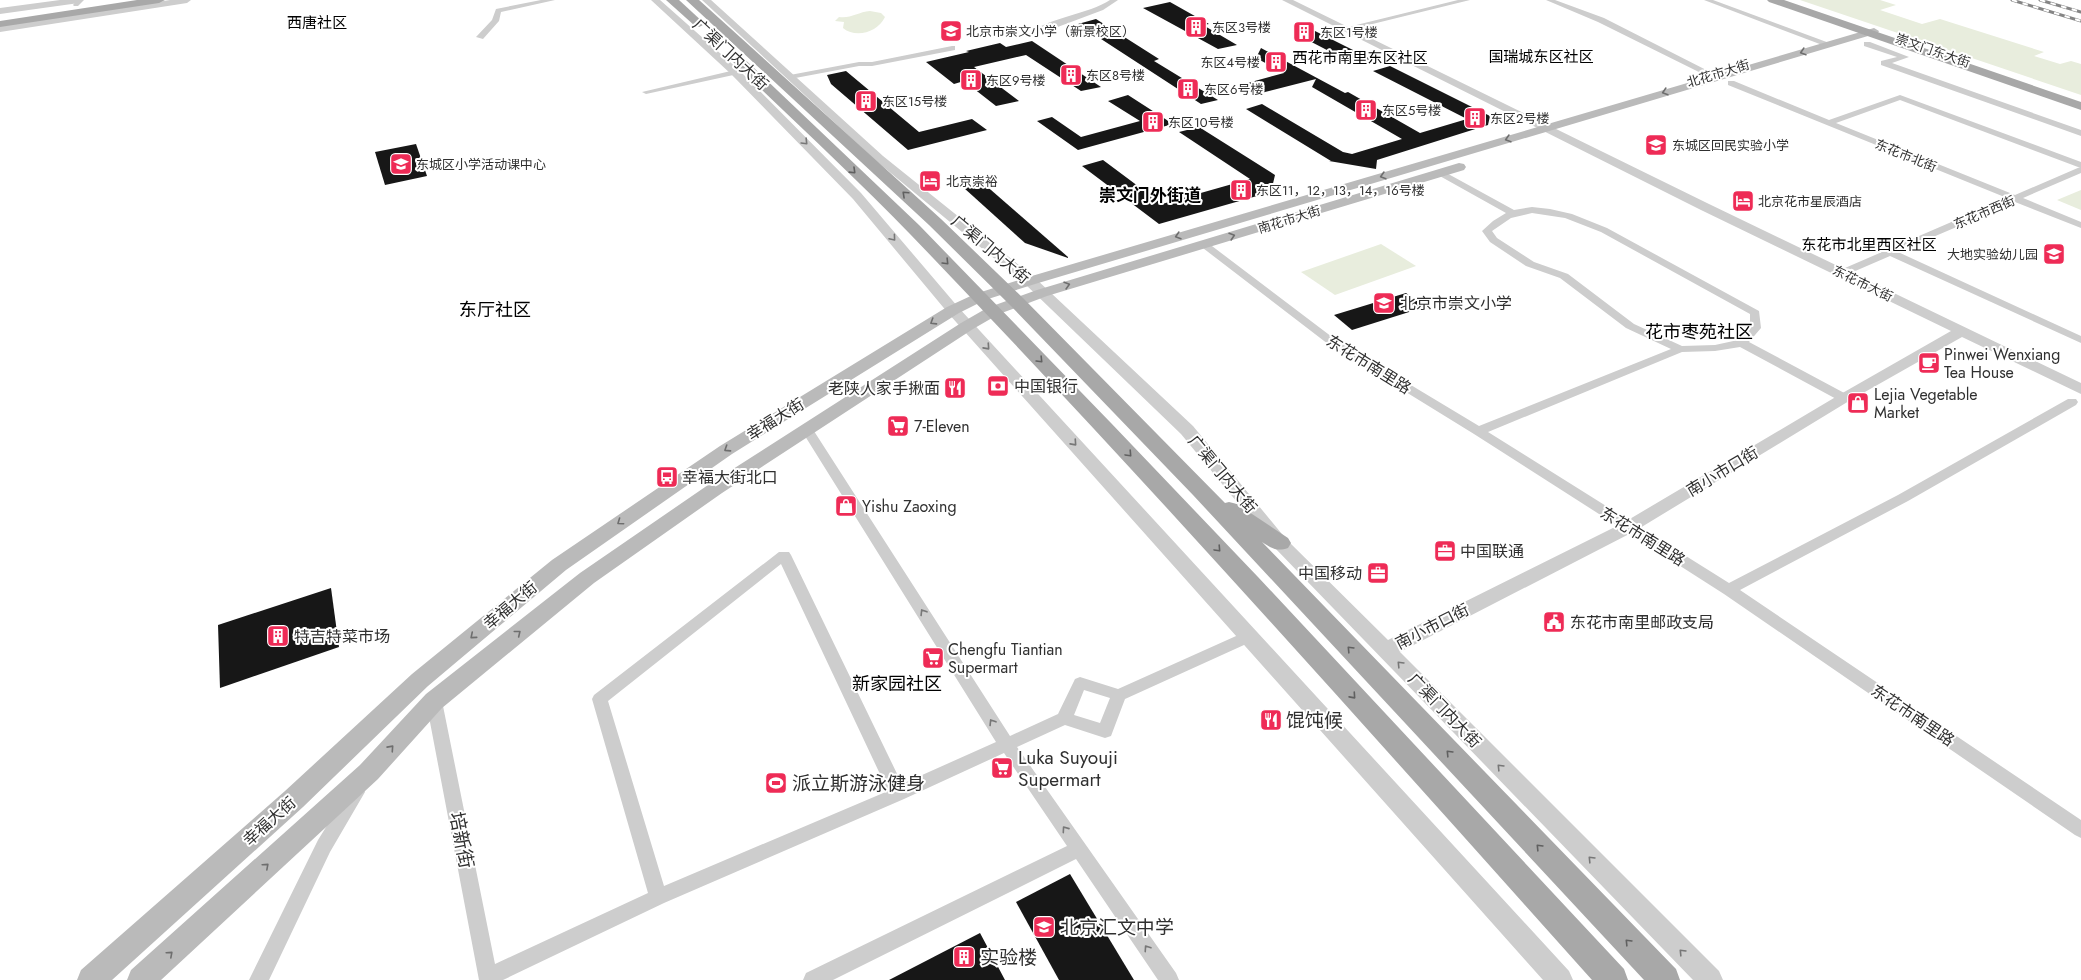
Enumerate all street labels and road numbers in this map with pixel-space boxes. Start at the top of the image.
street label: 广渠门内大街 [688,13,774,96]
street label: 崇文门东大街 [1893,29,1973,72]
street label: 北花市大街 [1684,55,1752,92]
street label: 东花市北街 [1872,134,1940,176]
street label: 东花市西街 [1951,191,2018,234]
street label: 南花市大街 [1255,201,1323,238]
street label: 广渠门内大街 [947,210,1035,289]
street label: 东花市大街 [1829,261,1896,306]
street label: 东花市南里路 [1322,329,1416,400]
street label: 幸福大街 [742,393,809,446]
street label: 广渠门内大街 [1183,430,1262,518]
street label: 南小市口街 [1682,441,1762,502]
street label: 东花市南里路 [1596,501,1690,572]
street label: 幸福大街 [478,576,542,635]
street label: 南小市口街 [1391,598,1473,655]
street label: 广渠门内大街 [1403,668,1486,753]
street label: 东花市南里路 [1866,679,1959,752]
street label: 幸福大街 [238,791,301,851]
street label: 培新街 [443,810,480,871]

